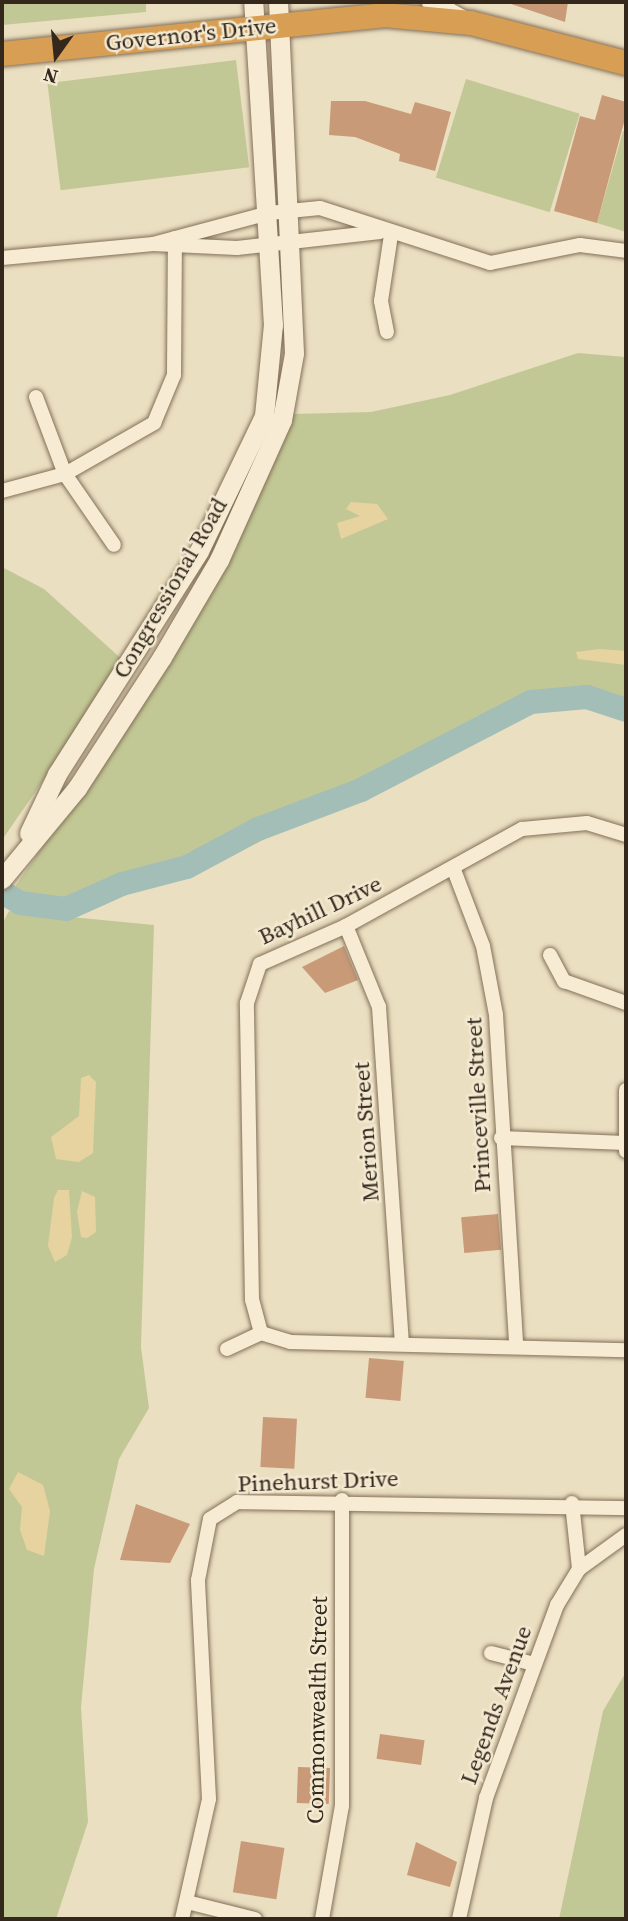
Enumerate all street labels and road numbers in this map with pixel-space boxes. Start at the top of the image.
street label: Governor's Drive [104,11,278,57]
street label: Congressional Road [107,493,233,683]
street label: Bayhill Drive [254,870,386,950]
street label: Princeville Street [460,1017,496,1193]
street label: Merion Street [347,1061,385,1203]
street label: Pinehurst Drive [237,1464,399,1498]
street label: Commonwealth Street [301,1596,333,1824]
street label: Legends Avenue [455,1622,537,1788]

